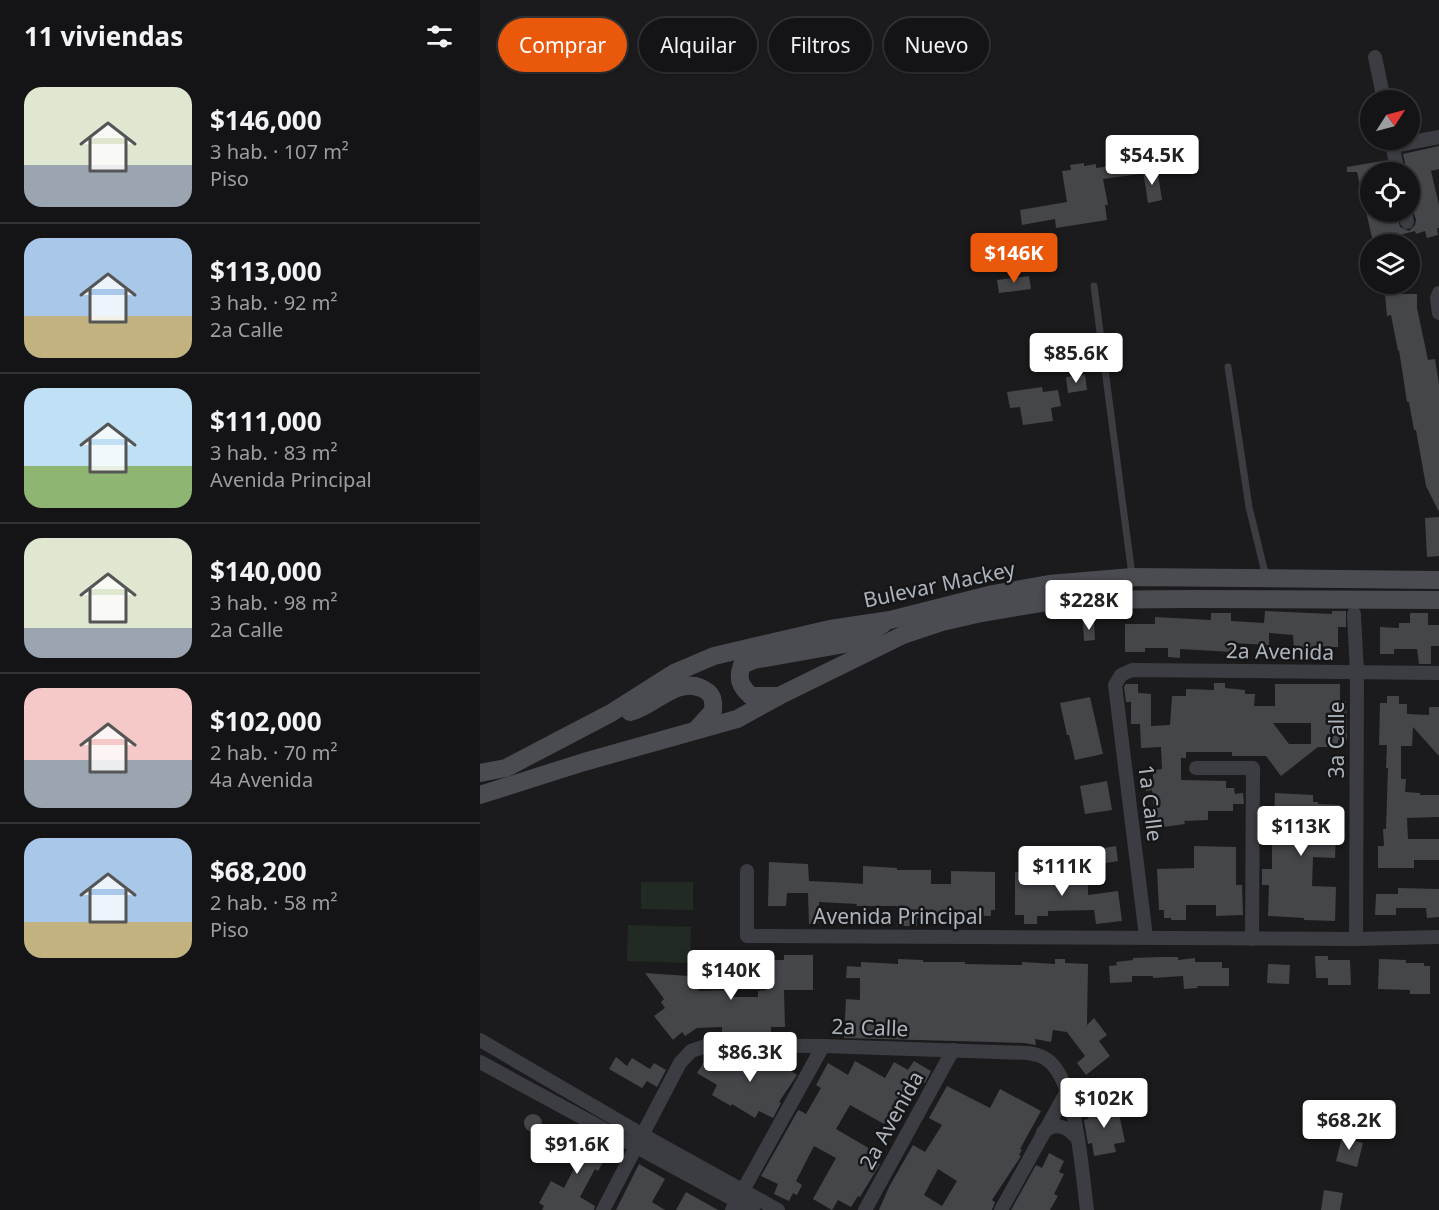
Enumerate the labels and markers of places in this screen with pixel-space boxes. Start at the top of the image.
pin: $54.5K [1103,135,1201,186]
pin: $146K [972,233,1056,284]
pin: $85.6K [1027,333,1125,384]
pin: $228K [1047,580,1131,631]
pin: $113K [1259,806,1343,857]
pin: $111K [1020,846,1104,897]
pin: $140K [689,950,773,1001]
pin: $86.3K [701,1032,799,1083]
pin: $102K [1062,1078,1146,1129]
pin: $68.2K [1300,1100,1398,1151]
pin: $91.6K [528,1124,626,1175]

